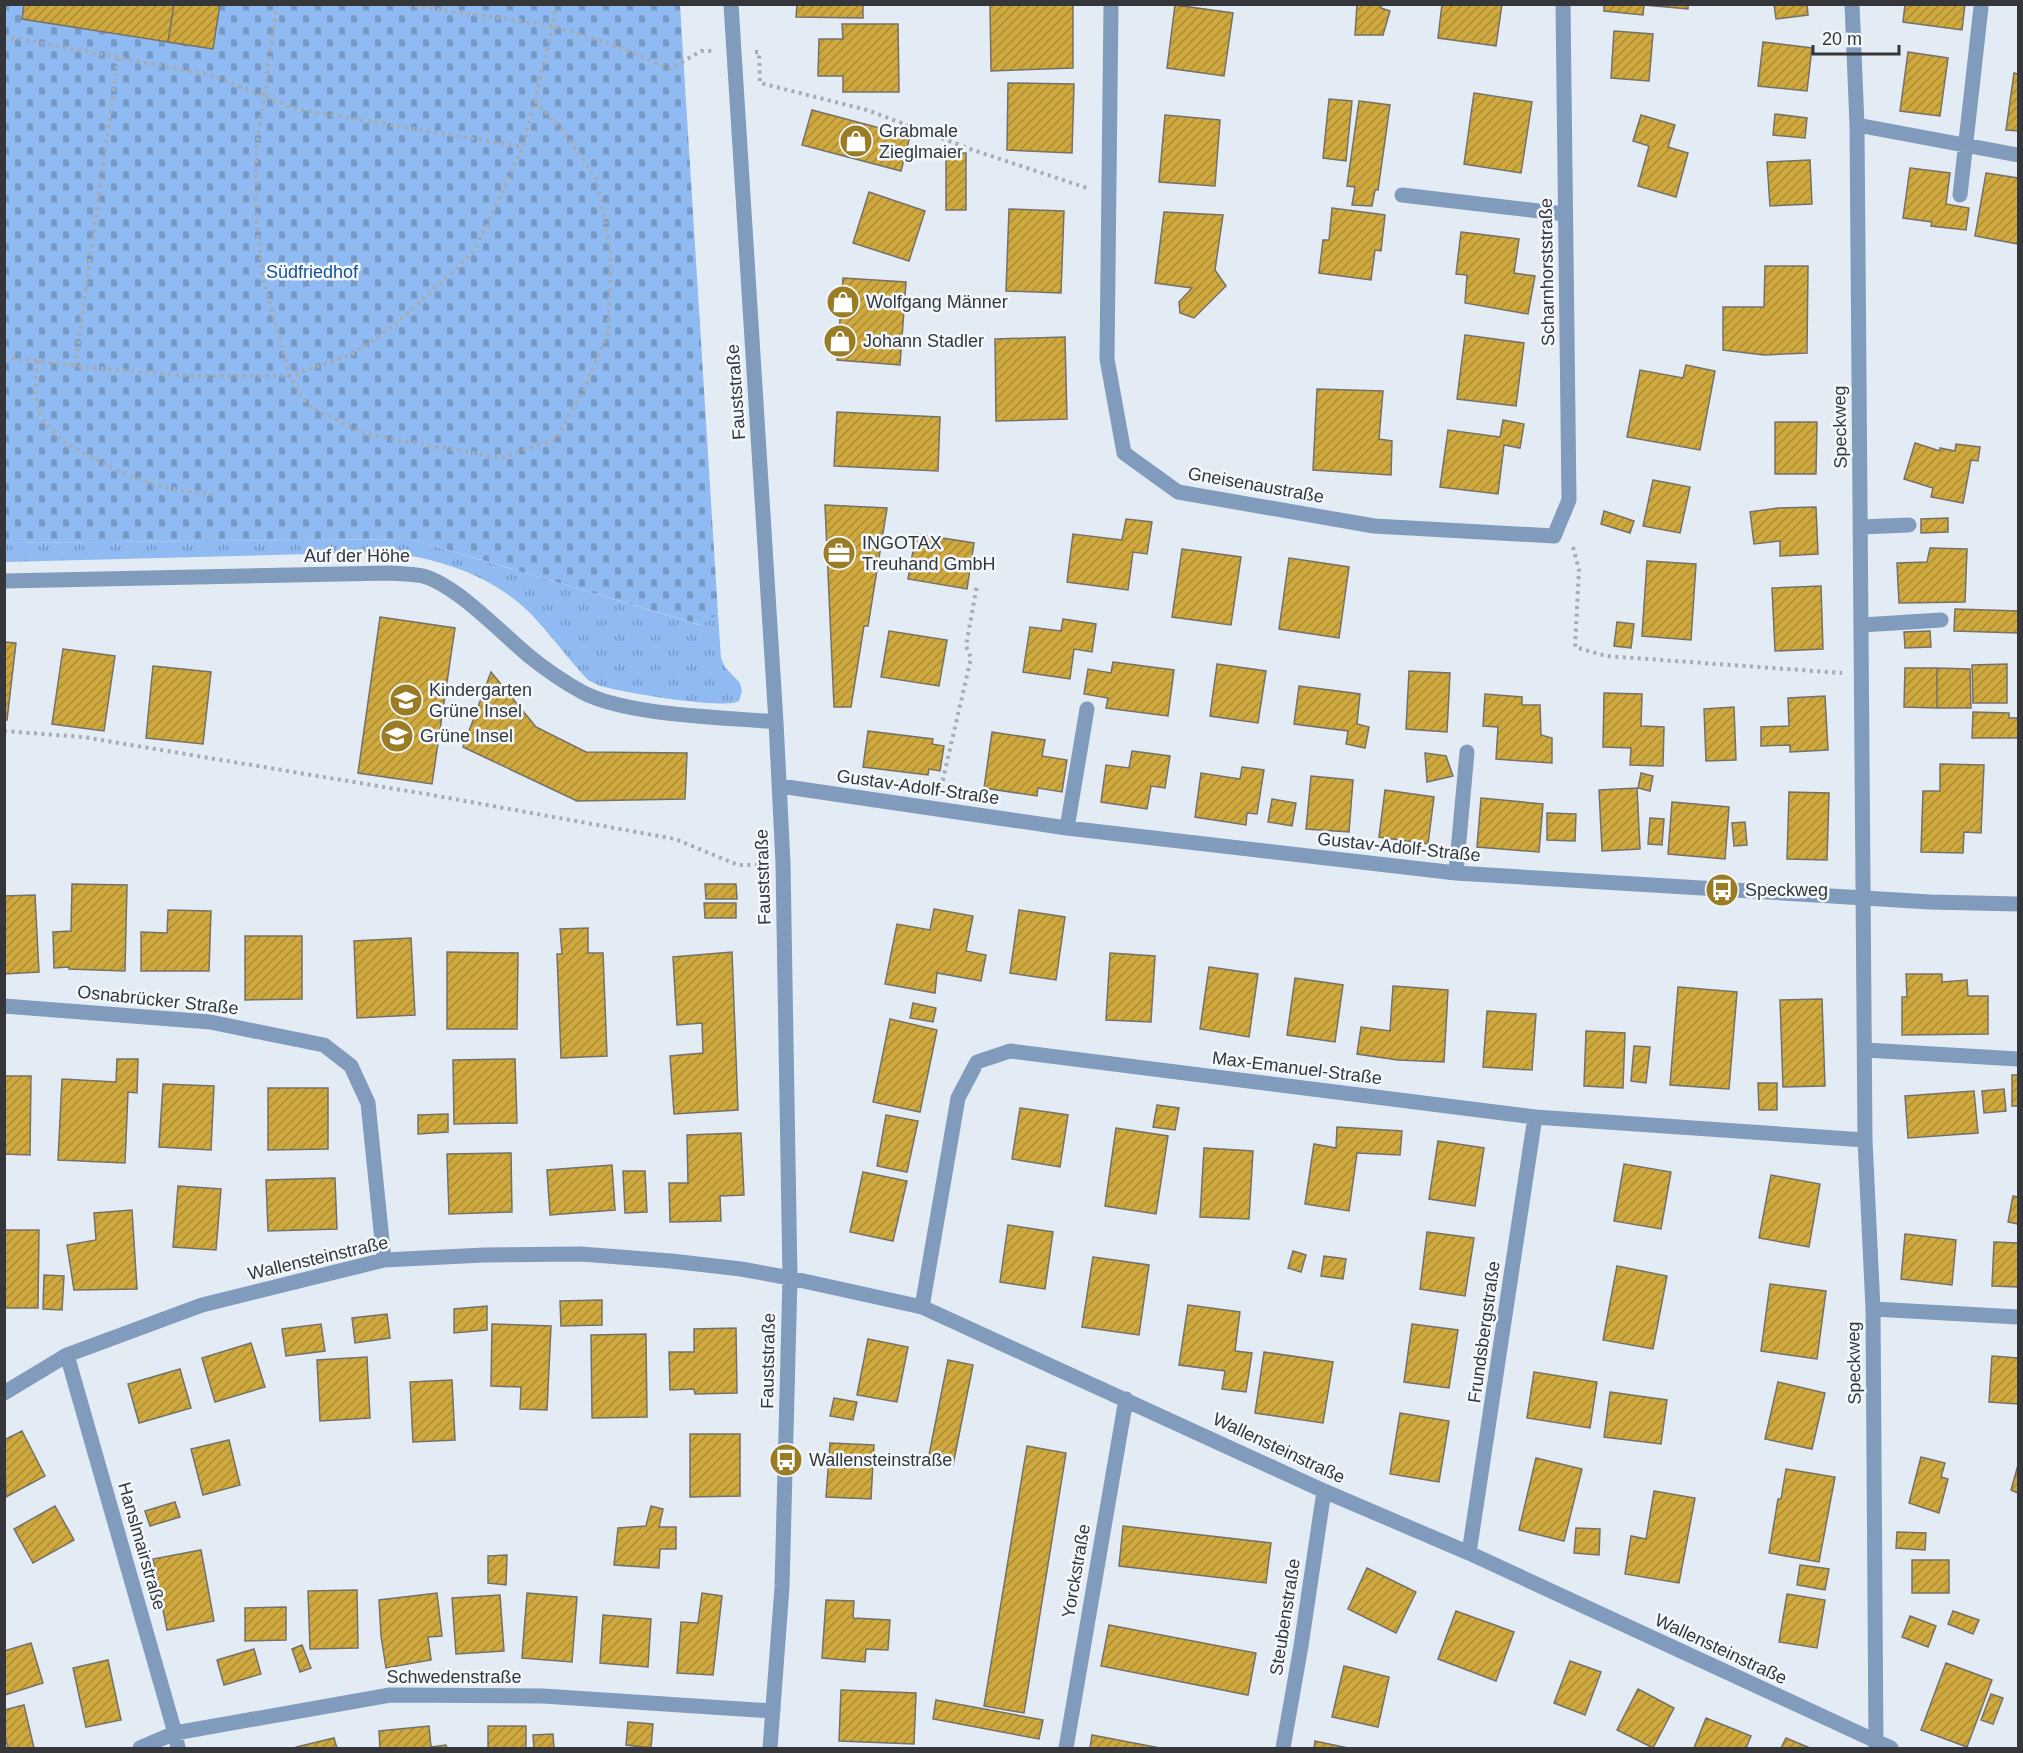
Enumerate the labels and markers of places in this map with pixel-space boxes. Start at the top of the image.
place label: Grabmale Zieglmaier [879,121,963,162]
shop icon: Grabmale Zieglmaier [838,123,874,159]
shop icon: Wolfgang Männer [825,284,861,320]
place label: Wolfgang Männer [866,292,1008,312]
shop icon: Johann Stadler [822,323,858,359]
place label: Johann Stadler [863,331,984,351]
place label: INGOTAX Treuhand GmbH [862,533,995,574]
office icon: INGOTAX Treuhand GmbH [821,535,857,571]
place label: Kindergarten Grüne Insel [429,680,532,721]
school or university icon: Kindergarten Grüne Insel [388,682,424,718]
school or university icon: Grüne Insel [379,718,415,754]
place label: Grüne Insel [420,726,513,746]
bus stop icon: Speckweg [1704,872,1740,908]
place label: Speckweg [1745,880,1828,900]
bus stop icon: Wallensteinstraße [768,1442,804,1478]
place label: Wallensteinstraße [809,1450,952,1470]

